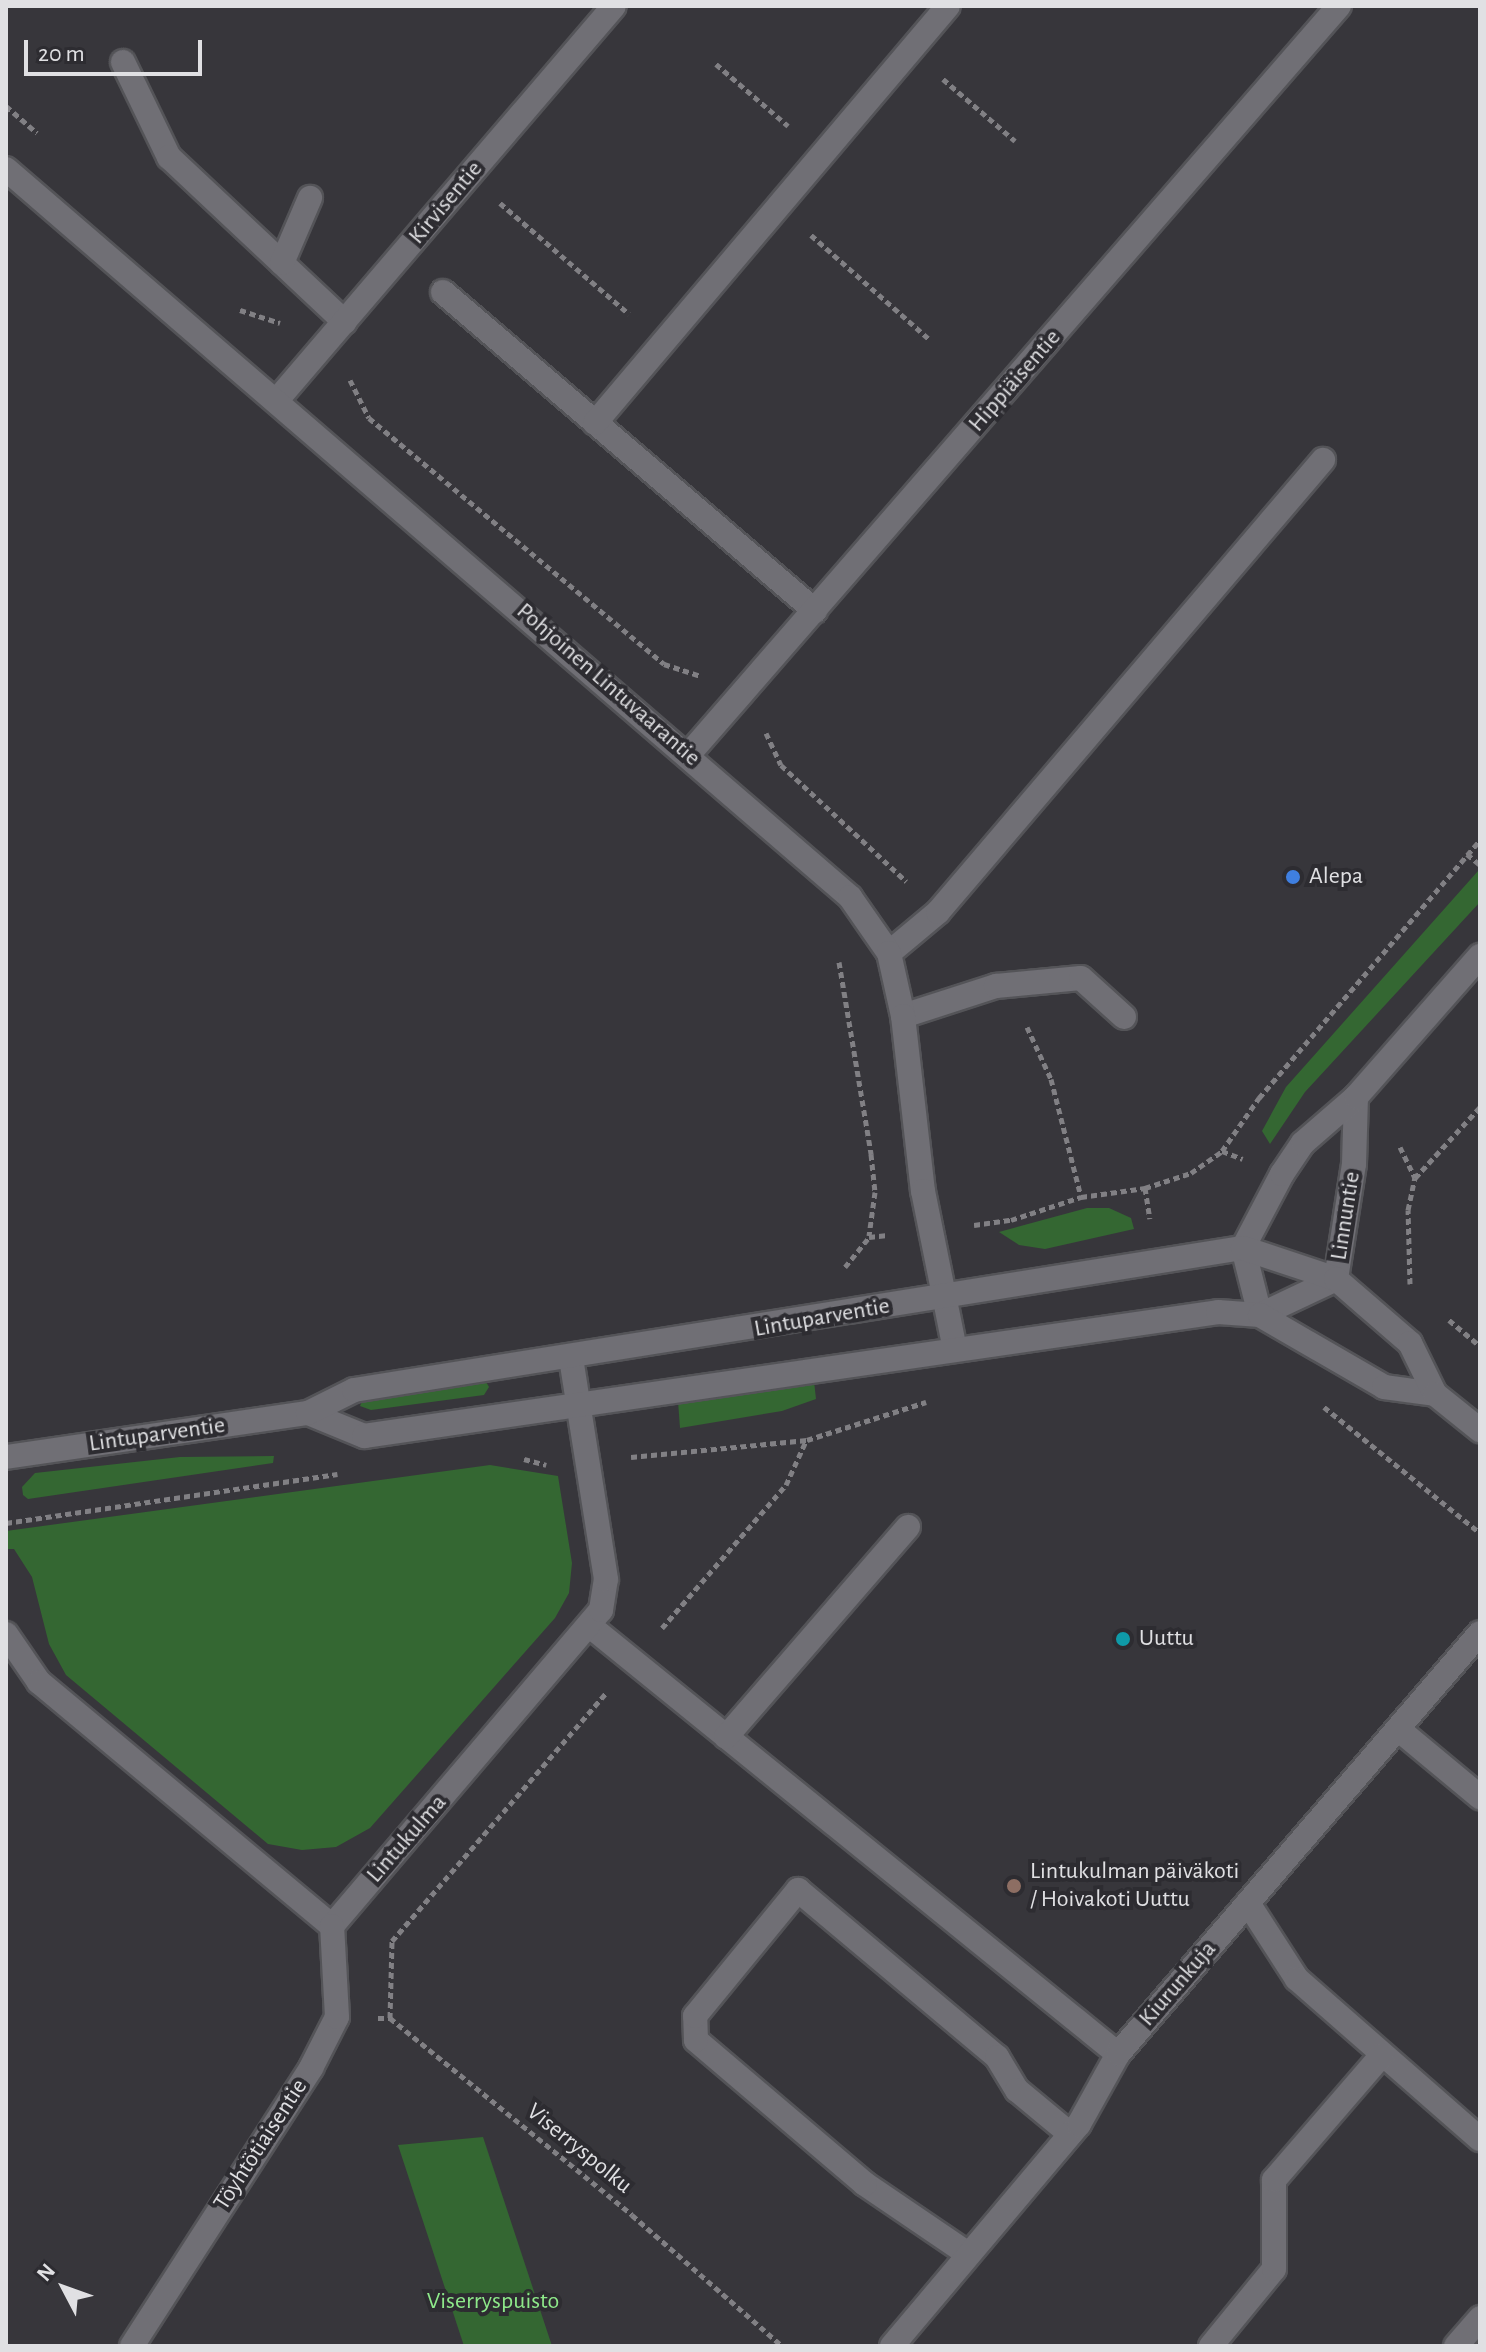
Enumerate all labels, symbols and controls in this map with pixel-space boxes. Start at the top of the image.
scale bar [28,24,206,74]
text: 20 m [38,42,85,66]
street label: Kirvisentie [403,156,489,250]
street label: Hippiäisentie [963,324,1067,438]
street label: Pohjoinen Lintuvaarantie [510,597,706,773]
place label: Alepa [1309,863,1363,891]
marker: Alepa [1284,868,1302,886]
street label: Linnuntie [1325,1170,1367,1262]
street label: Lintuparventie [752,1292,892,1344]
street label: Lintuparventie [87,1411,227,1459]
place label: Uuttu [1139,1625,1194,1653]
marker: Uuttu [1114,1630,1132,1648]
street label: Lintukulma [361,1789,453,1889]
place label: Lintukulman päiväkoti / Hoivakoti Uuttu [1030,1858,1239,1914]
marker: Lintukulman päiväkoti / Hoivakoti Uuttu [1005,1877,1023,1895]
street label: Kiurunkuja [1133,1935,1223,2033]
street label: Töyhtötiaisentie [208,2074,314,2216]
street label: Viserryspolku [520,2098,638,2200]
north arrow [24,2248,104,2328]
text: N [33,2259,59,2285]
park label: Viserryspuisto [427,2288,559,2316]

